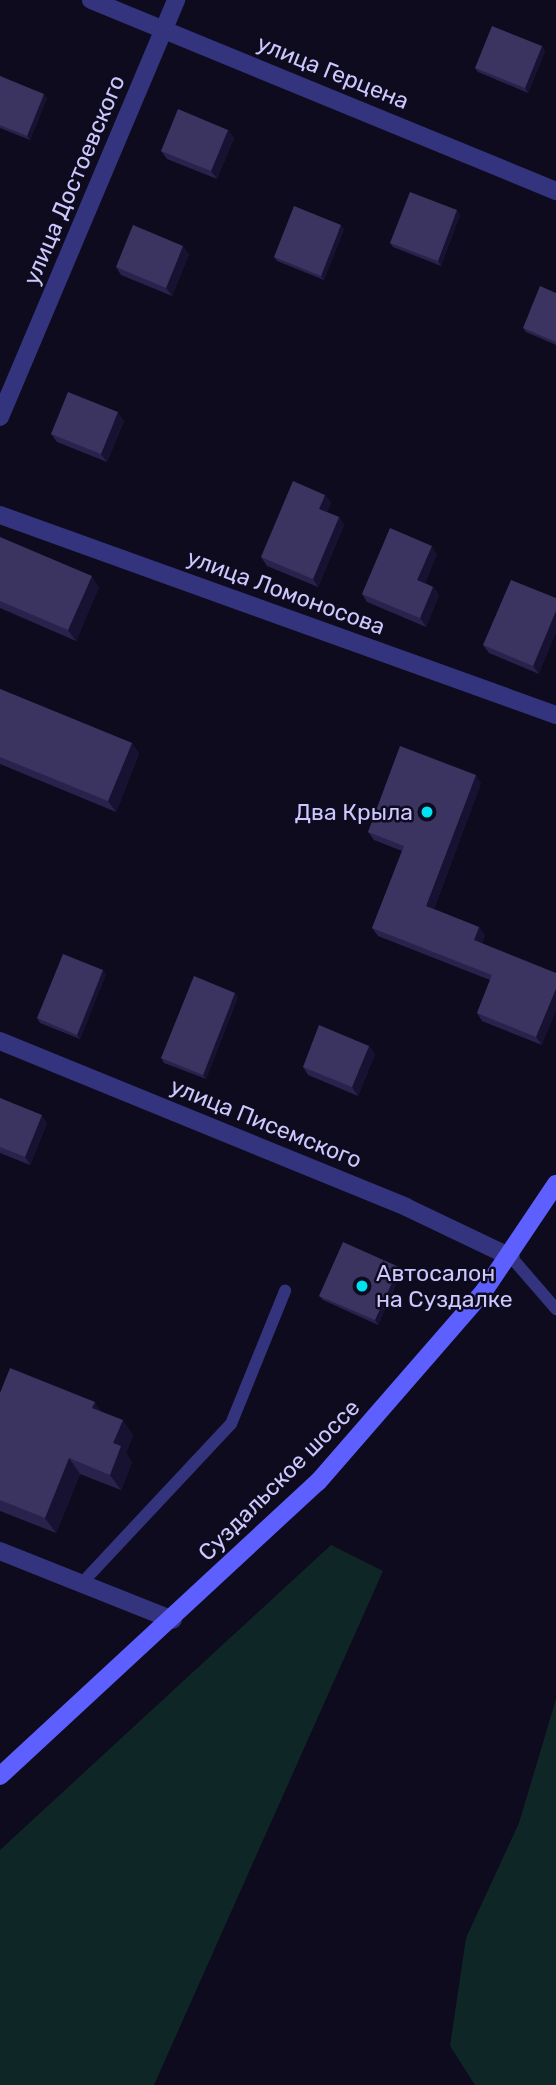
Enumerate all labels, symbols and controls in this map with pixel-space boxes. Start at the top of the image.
street label: улица Герцена [253,29,413,115]
street label: улица Достоевского [17,71,131,289]
street label: улица Ломоносова [183,543,389,641]
place label: Два Крыла [295,798,413,826]
marker: Два Крыла [419,804,435,820]
street label: улица Писемского [166,1072,366,1174]
place label: Автосалон на Суздалке [376,1259,513,1313]
marker: Автосалон на Суздалке [354,1278,370,1294]
street label: Суздальское шоссе [193,1394,365,1566]

